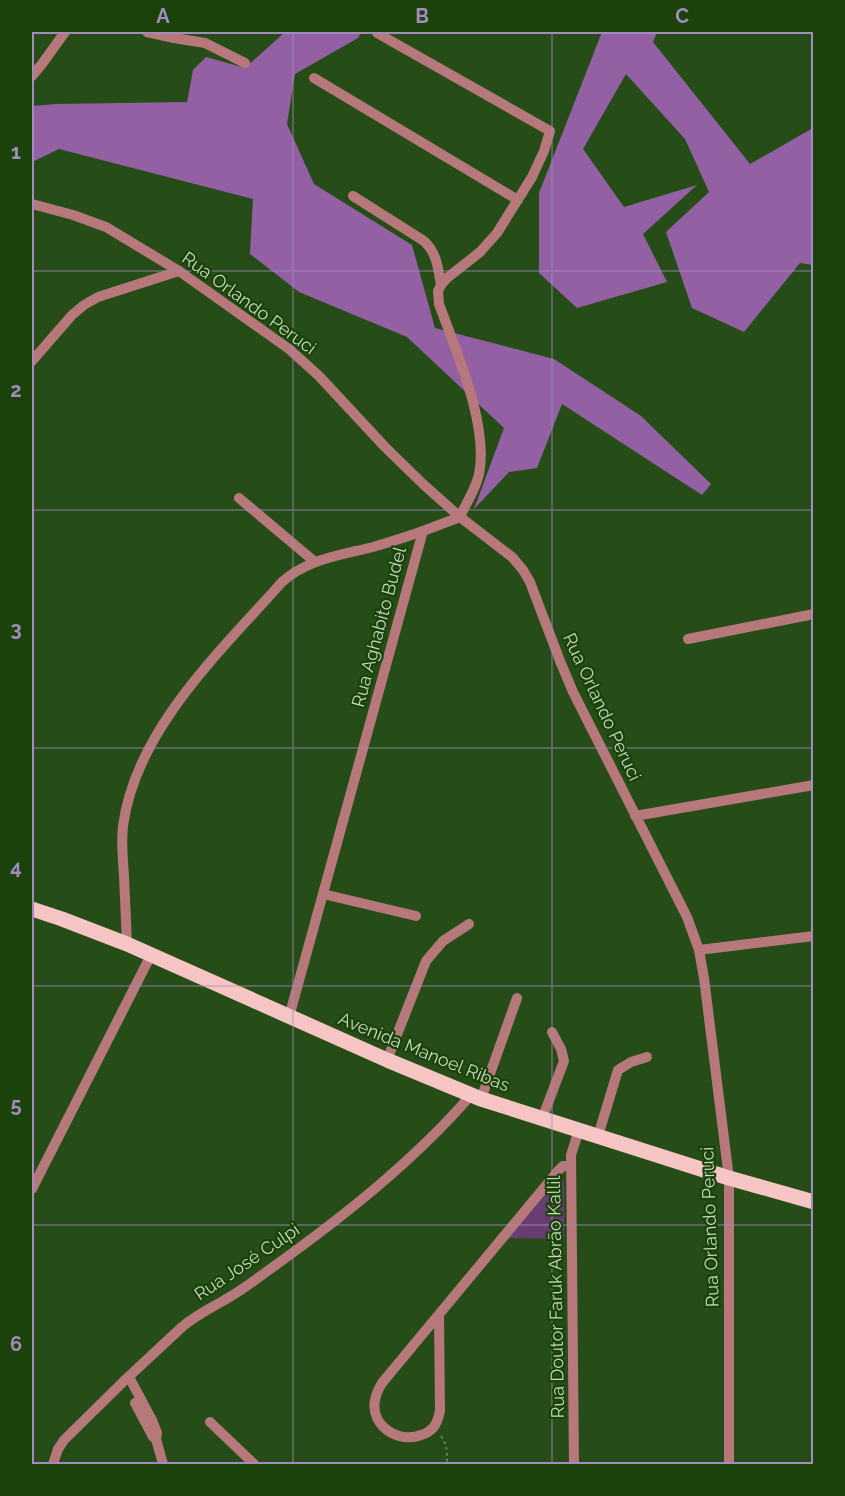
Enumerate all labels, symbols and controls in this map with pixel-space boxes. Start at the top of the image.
text: A [156,4,170,28]
text: B [415,4,429,28]
text: C [675,4,689,28]
text: 1 [11,140,21,164]
street label: Rua Orlando Peruci [178,247,320,358]
text: 2 [10,378,22,402]
street label: Rua Aghabito Budel [347,544,410,709]
text: 3 [10,617,22,641]
street label: Rua Orlando Peruci [559,630,646,784]
text: 4 [10,855,22,879]
street label: Avenida Manoel Ribas [335,1008,513,1096]
text: 5 [10,1093,22,1117]
street label: Rua Orlando Peruci [696,1146,723,1308]
street label: Rua Doutor Faruk Abrão Kallil [543,1175,568,1418]
street label: Rua José Culpi [190,1219,303,1304]
text: 6 [10,1332,22,1356]

